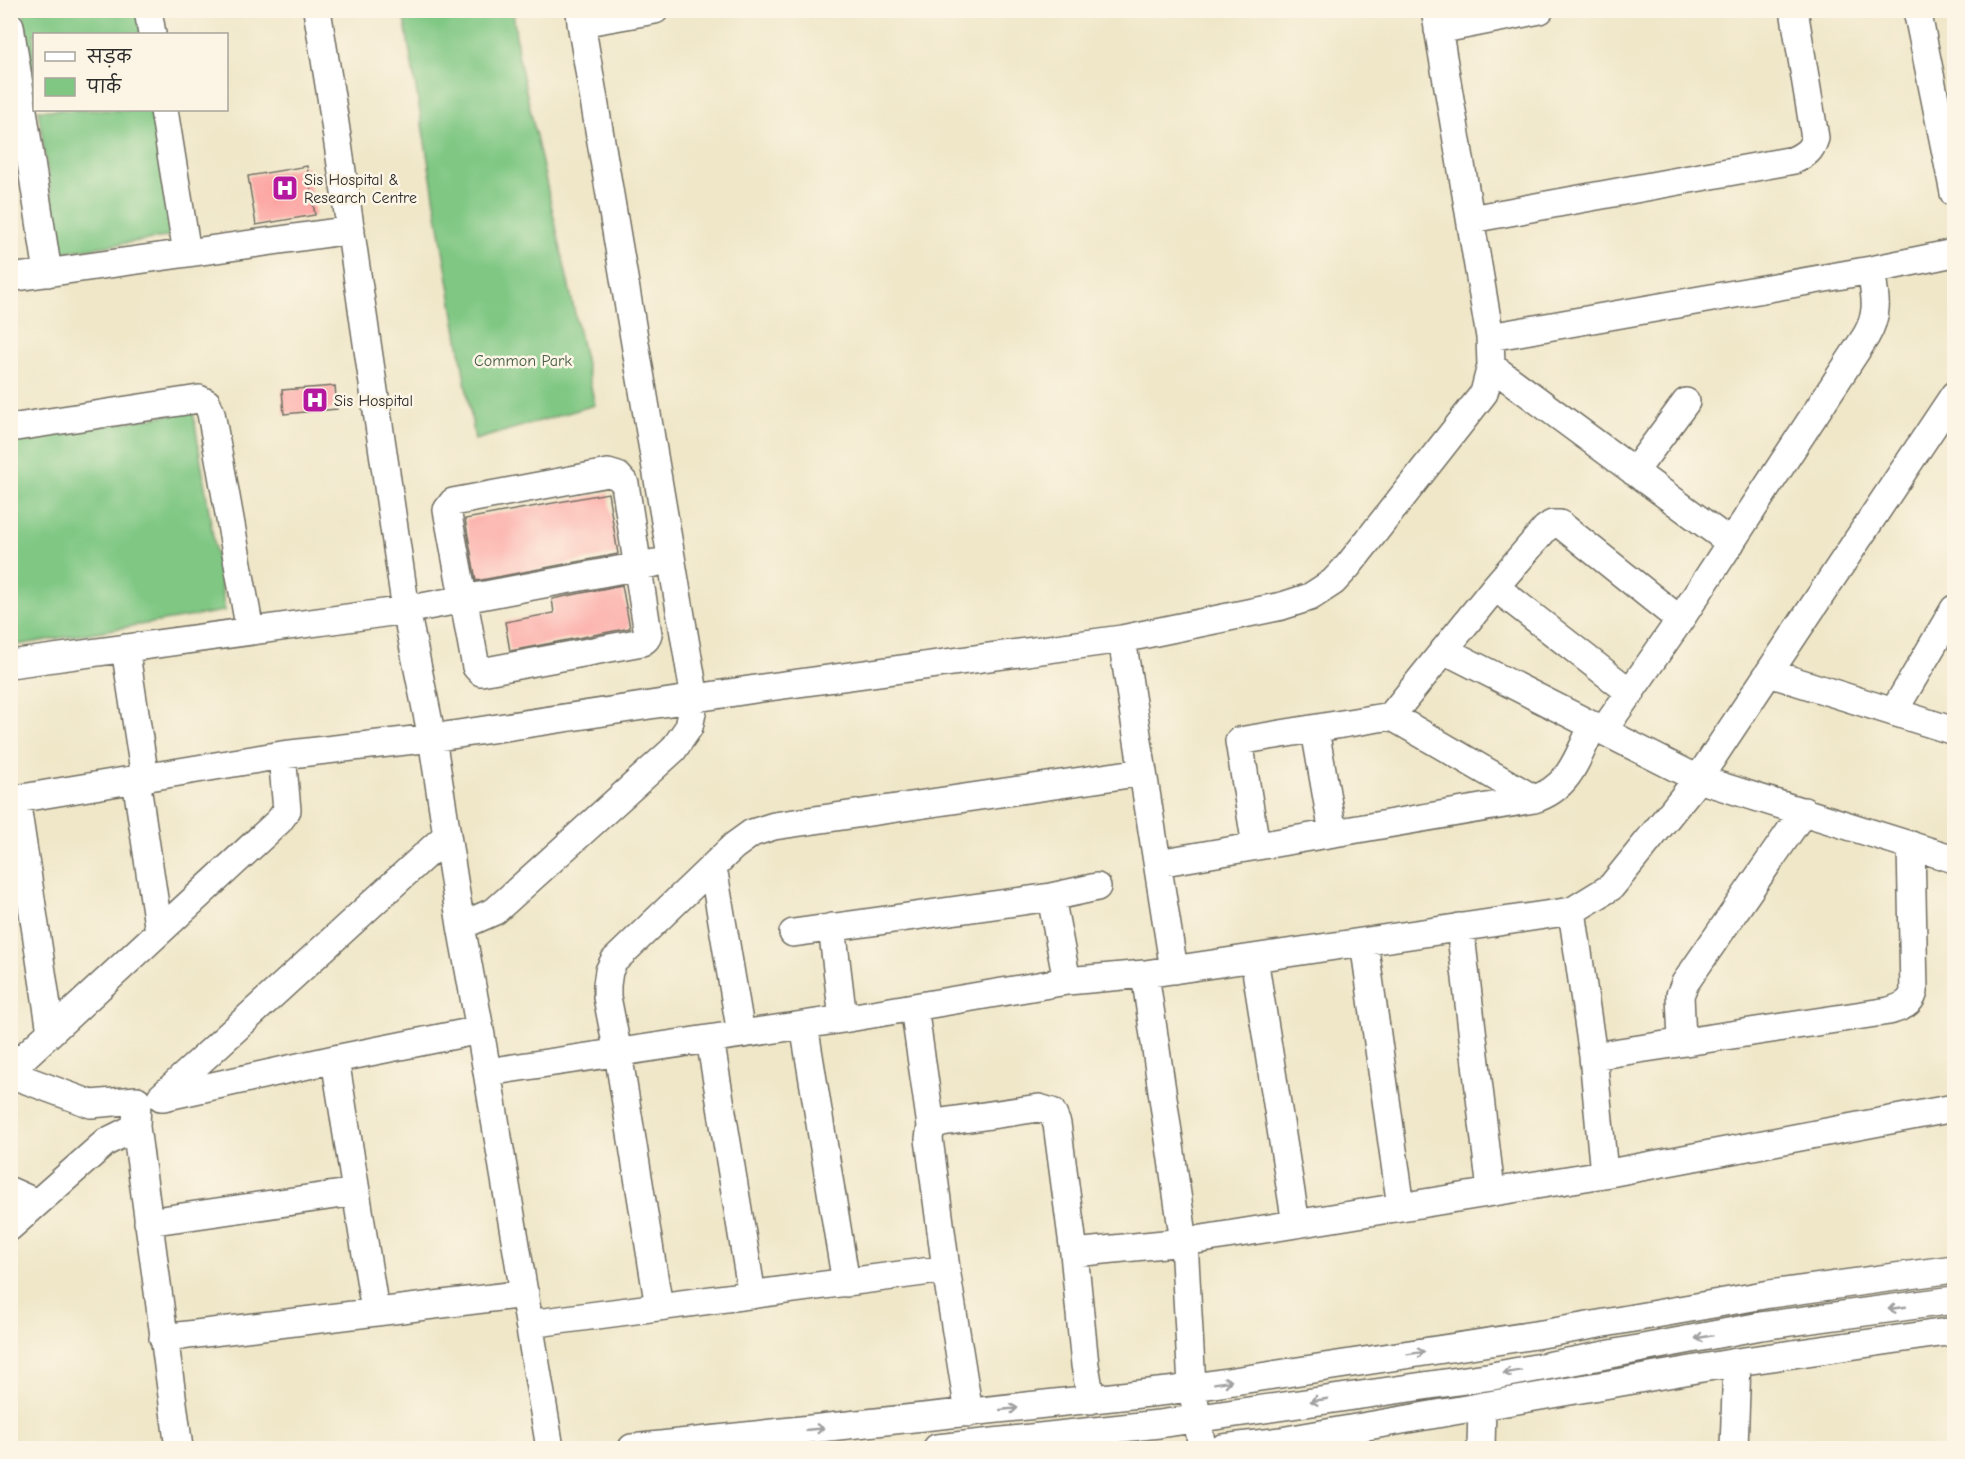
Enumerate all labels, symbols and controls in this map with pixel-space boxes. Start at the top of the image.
legend [33,33,228,111]
text: सड़क [86,47,132,68]
text: पार्क [86,73,122,98]
place label: Sis Hospital & Research Centre [304,171,417,207]
hospital icon: Sis Hospital & Research Centre [270,173,300,203]
park label: Common Park [474,352,572,370]
hospital icon: Sis Hospital [300,385,330,415]
place label: Sis Hospital [334,392,413,410]
one-way arrow [1887,1303,1907,1314]
one-way arrow [1694,1332,1714,1343]
one-way arrow [1406,1347,1425,1358]
one-way arrow [1503,1367,1522,1378]
one-way arrow [1213,1376,1233,1387]
one-way arrow [1310,1395,1329,1406]
one-way arrow [999,1403,1019,1414]
one-way arrow [805,1424,825,1435]

